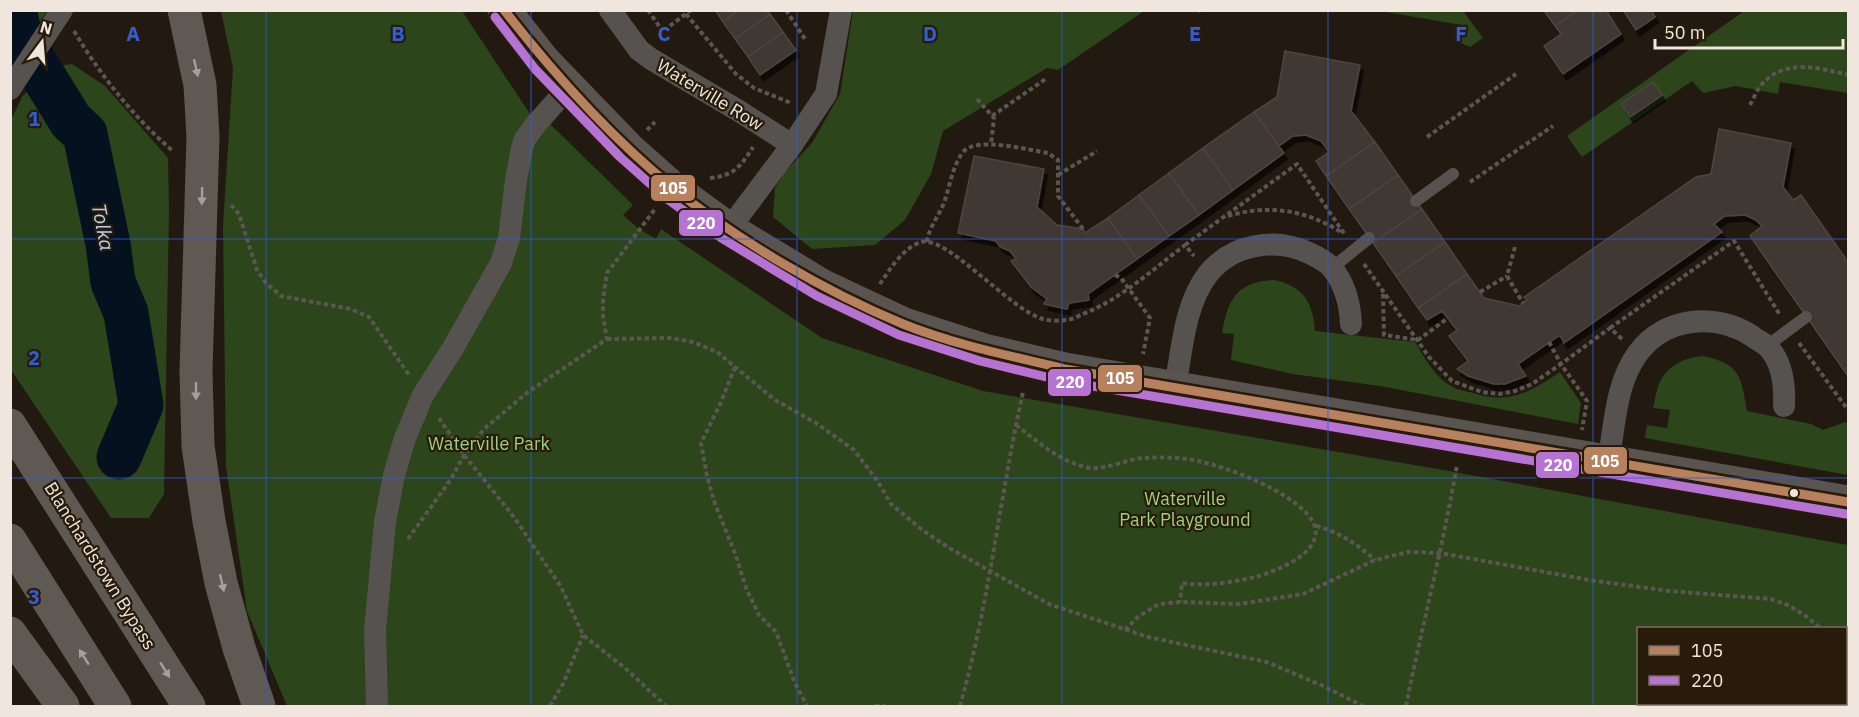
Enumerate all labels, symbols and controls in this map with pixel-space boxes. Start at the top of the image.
north arrow [12,12,72,72]
scale bar [1655,12,1842,50]
text: N [38,16,54,39]
text: A [126,20,140,47]
text: B [391,20,405,47]
text: C [657,20,671,47]
text: D [923,20,937,47]
text: E [1189,20,1201,47]
text: F [1455,20,1467,47]
text: 50 m [1664,21,1706,44]
street label: Waterville Row [653,54,768,136]
one-way arrow [192,58,202,77]
text: 1 [28,105,40,132]
line badge: 105 [650,174,696,202]
text: 105 [659,178,688,198]
one-way arrow [197,186,207,205]
water label: Tolka [86,201,121,253]
line badge: 220 [678,209,724,237]
text: 220 [687,213,716,233]
text: 2 [28,344,40,371]
line badge: 105 [1097,364,1143,393]
line badge: 220 [1047,368,1092,397]
text: 105 [1106,368,1135,388]
text: 220 [1056,372,1085,392]
one-way arrow [191,381,201,400]
park label: Waterville Park [428,432,551,455]
line badge: 105 [1583,446,1628,475]
line badge: 220 [1535,451,1580,479]
text: 105 [1591,451,1620,471]
text: 220 [1544,455,1573,475]
street label: Blanchardstown Bypass [39,478,161,654]
park label: Waterville Park Playground [1119,487,1251,531]
unlabelled marker [1788,487,1800,499]
one-way arrow [217,574,227,593]
text: 3 [28,583,40,610]
legend [1637,627,1847,705]
text: 105 [1691,639,1723,662]
one-way arrow [78,649,89,665]
one-way arrow [160,662,171,678]
text: 220 [1691,669,1723,692]

